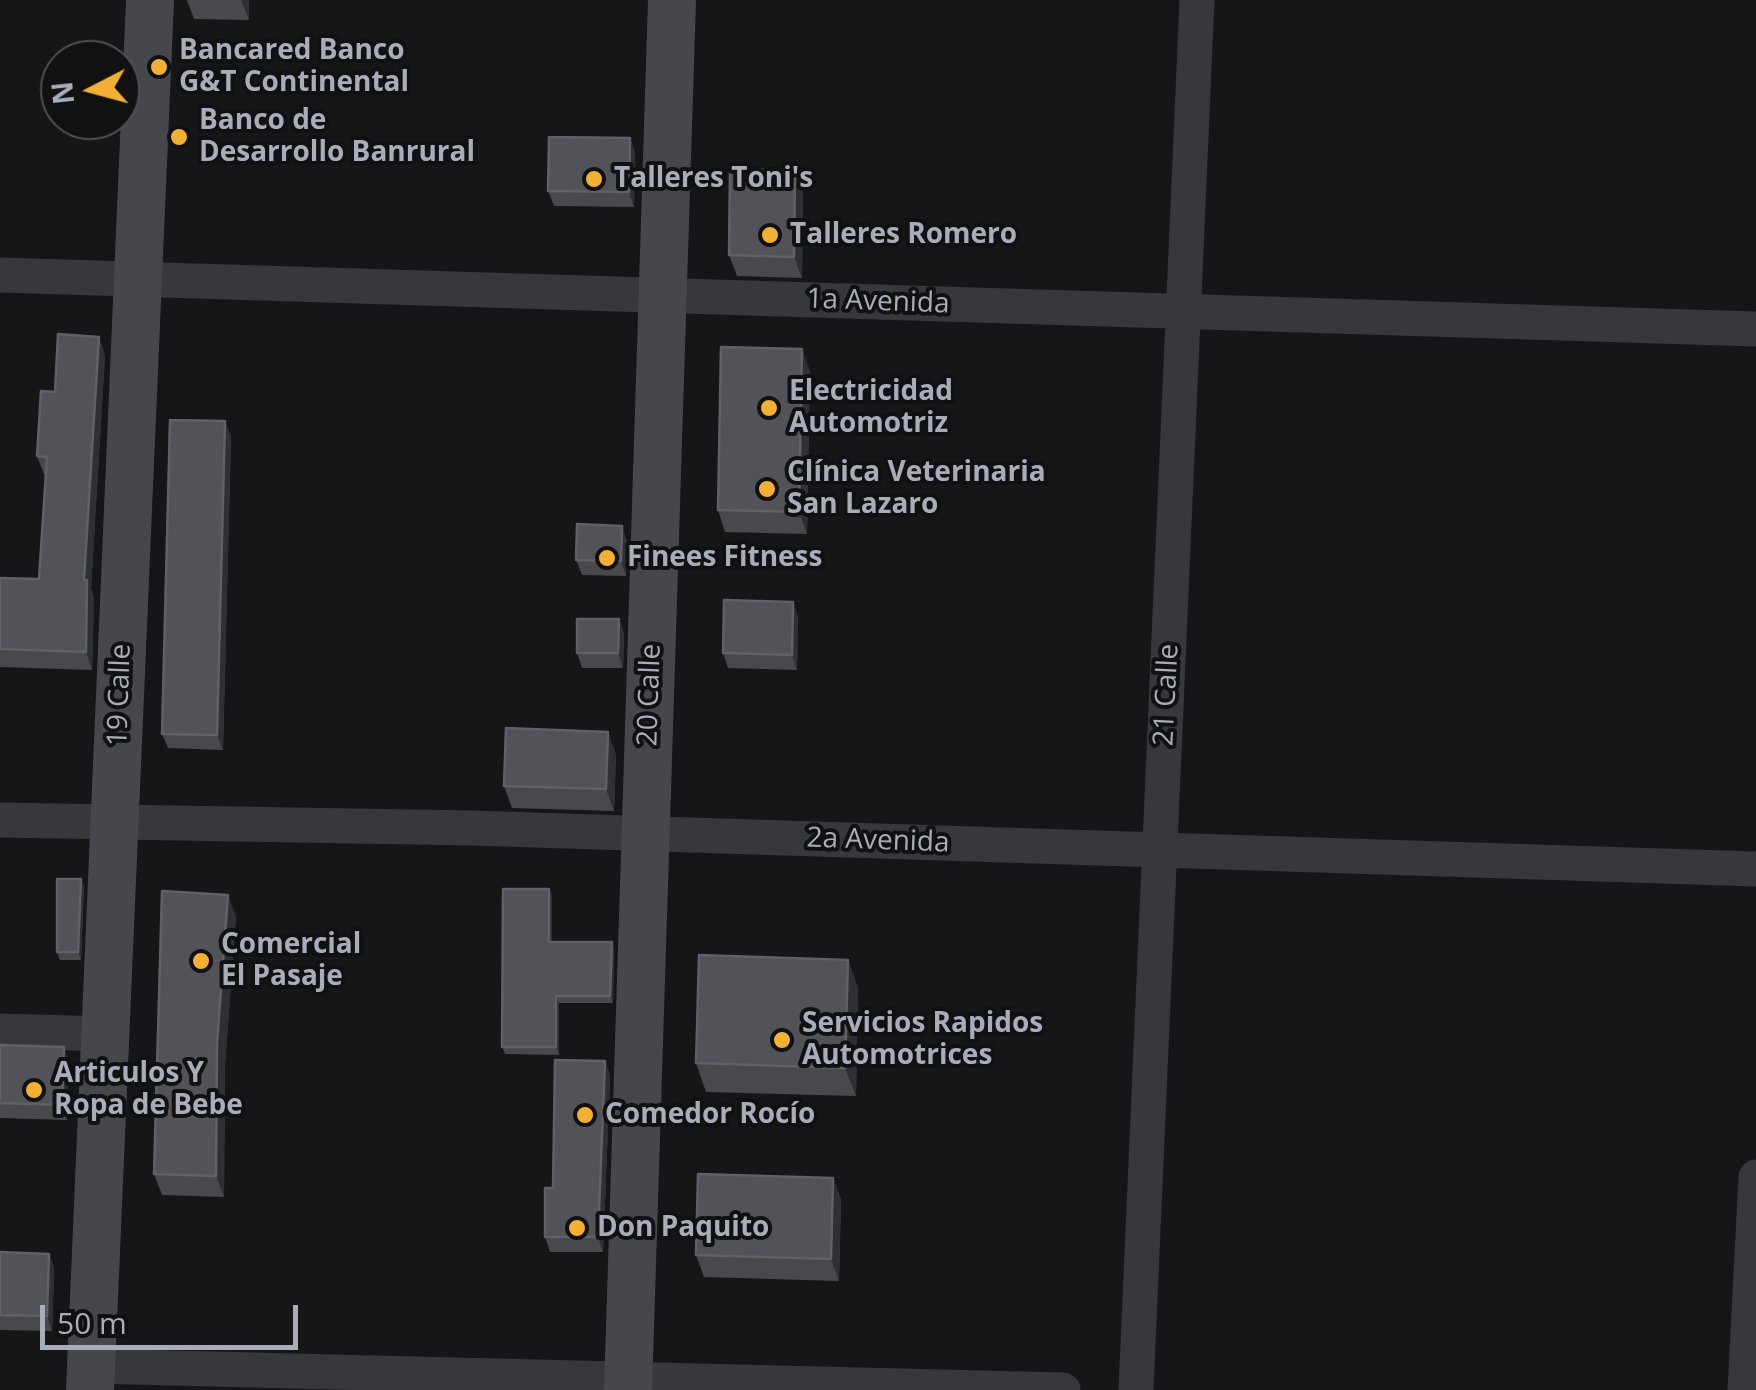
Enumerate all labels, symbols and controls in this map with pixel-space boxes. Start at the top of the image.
place label: Bancared Banco G&T Continental [179,34,409,100]
north arrow [40,40,140,140]
marker: Bancared Banco G&T Continental [148,56,170,78]
text: N [42,80,82,106]
place label: Banco de Desarrollo Banrural [199,104,475,170]
marker: Banco de Desarrollo Banrural [168,126,190,148]
place label: Talleres Toni's [614,162,813,196]
marker: Talleres Toni's [583,168,605,190]
place label: Talleres Romero [790,218,1017,252]
marker: Talleres Romero [759,224,781,246]
street label: 1a Avenida [806,283,950,321]
place label: Electricidad Automotriz [789,375,953,441]
marker: Electricidad Automotriz [758,397,780,419]
place label: Clínica Veterinaria San Lazaro [787,456,1046,522]
marker: Clínica Veterinaria San Lazaro [756,478,778,500]
place label: Finees Fitness [627,541,822,575]
marker: Finees Fitness [596,547,618,569]
street label: 19 Calle [101,643,139,747]
street label: 20 Calle [631,643,669,747]
street label: 21 Calle [1148,643,1186,747]
street label: 2a Avenida [806,822,950,860]
place label: Comercial El Pasaje [221,928,361,994]
marker: Comercial El Pasaje [190,950,212,972]
place label: Servicios Rapidos Automotrices [802,1007,1043,1073]
marker: Servicios Rapidos Automotrices [771,1029,793,1051]
place label: Articulos Y Ropa de Bebe [54,1057,243,1123]
marker: Articulos Y Ropa de Bebe [23,1079,45,1101]
place label: Comedor Rocío [605,1098,815,1132]
marker: Comedor Rocío [574,1104,596,1126]
place label: Don Paquito [597,1211,769,1245]
marker: Don Paquito [566,1217,588,1239]
scale bar [45,1285,302,1347]
text: 50 m [57,1302,127,1343]

